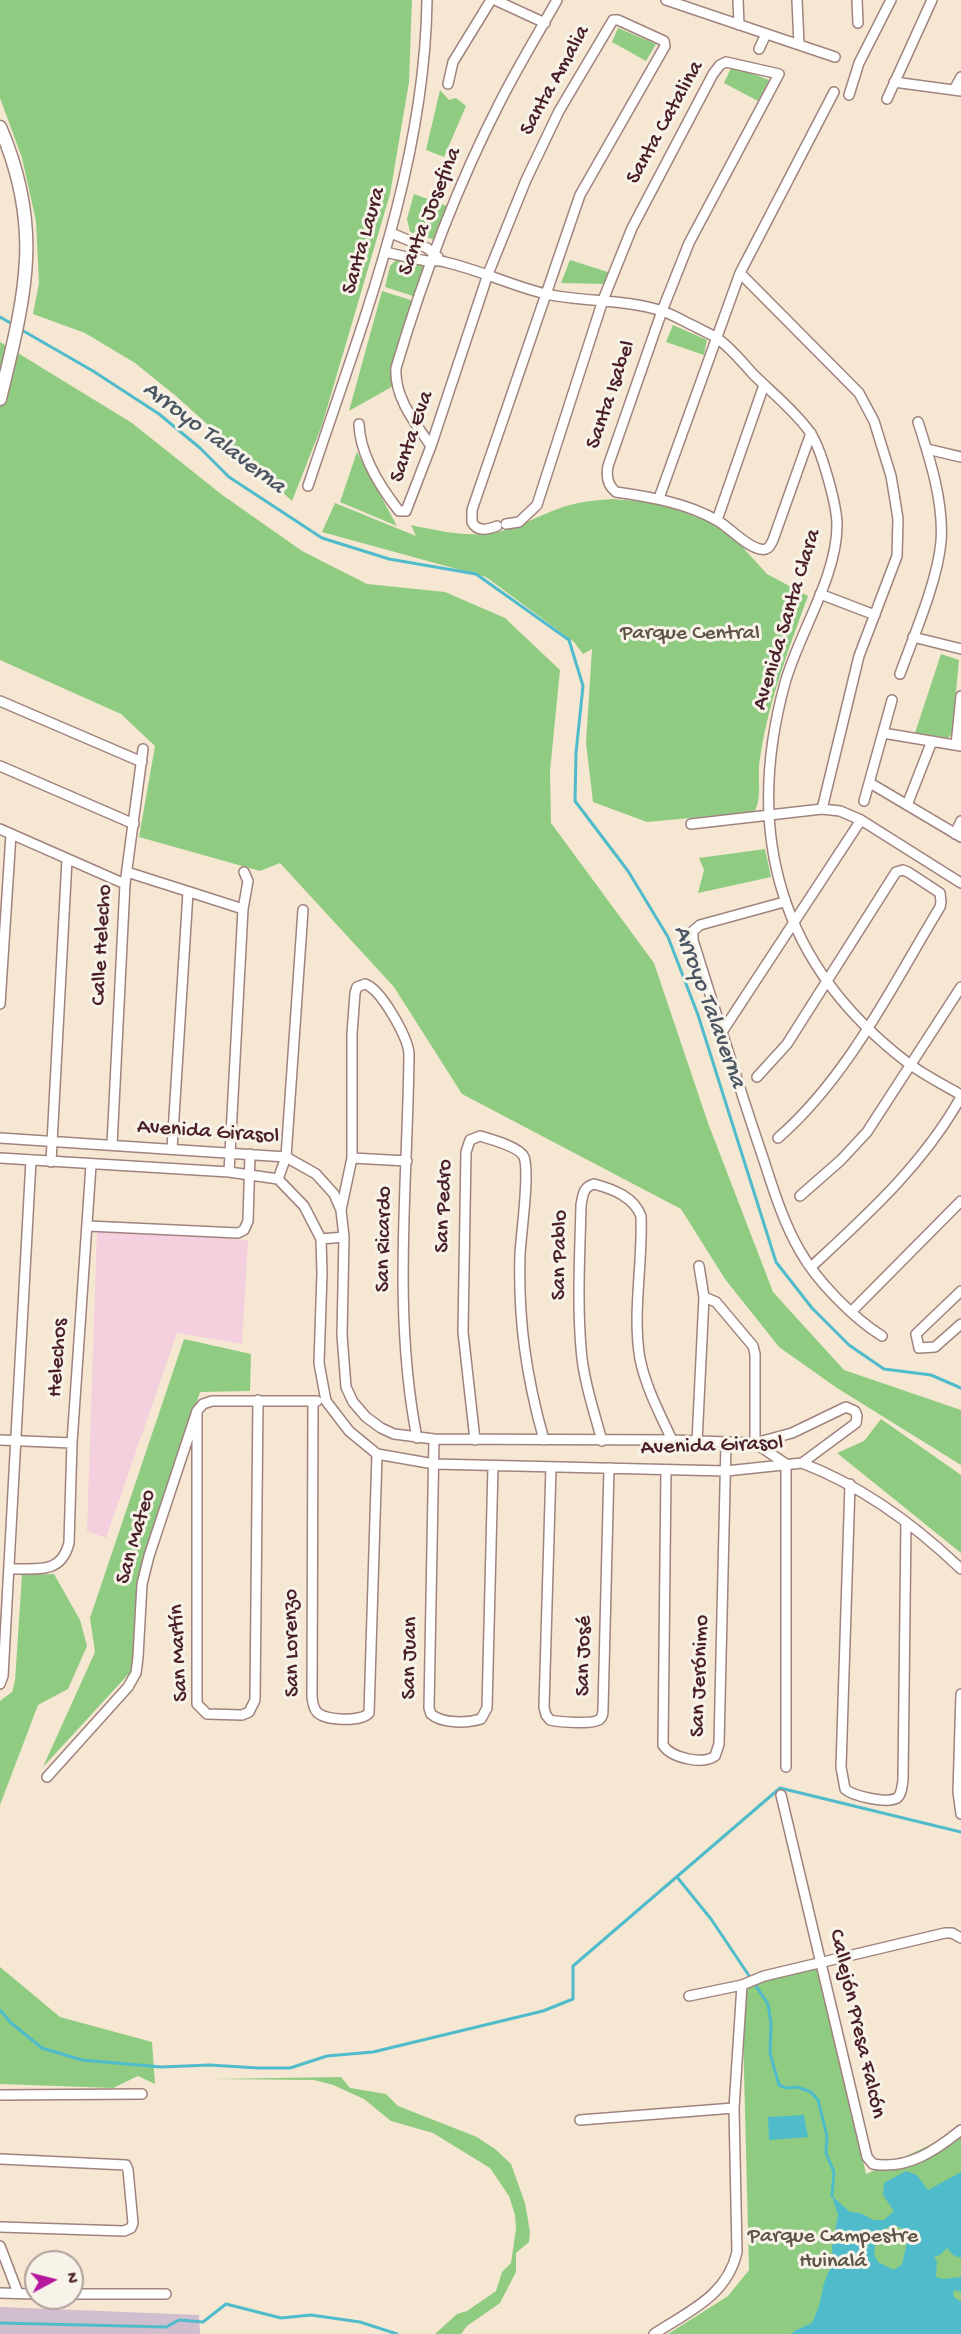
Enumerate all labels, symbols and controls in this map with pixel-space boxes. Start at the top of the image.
street label: Santa Amalia [515,21,597,141]
street label: Santa Catalina [621,57,711,189]
street label: Santa Josefina [393,144,469,280]
street label: Santa Laura [337,185,393,297]
street label: Santa Isabel [581,337,643,453]
water label: Arroyo Talaverna [136,376,290,502]
street label: Santa Eva [385,388,441,486]
street label: Avenida Santa Clara [748,526,828,714]
park label: Parque Central [620,622,760,648]
street label: Calle Helecho [87,884,119,1006]
water label: Arroyo Talaverna [665,922,751,1092]
street label: Avenida Girasol [136,1115,280,1151]
street label: San Pedro [430,1159,460,1253]
street label: San Ricardo [371,1186,399,1292]
street label: San Pablo [547,1210,575,1300]
street label: Helechos [43,1318,75,1398]
street label: Avenida Girasol [640,1431,784,1463]
street label: San Mateo [111,1487,163,1587]
street label: San Lorenzo [279,1589,307,1697]
street label: San Martín [164,1604,196,1702]
street label: San Jerónimo [686,1614,716,1738]
street label: San José [571,1615,599,1697]
street label: San Juan [397,1616,425,1700]
street label: Callejón Presa Falcón [821,1927,891,2121]
park label: Parque Campestre Huinalá [748,2225,918,2276]
north arrow [24,2250,84,2310]
text: N [60,2272,80,2284]

